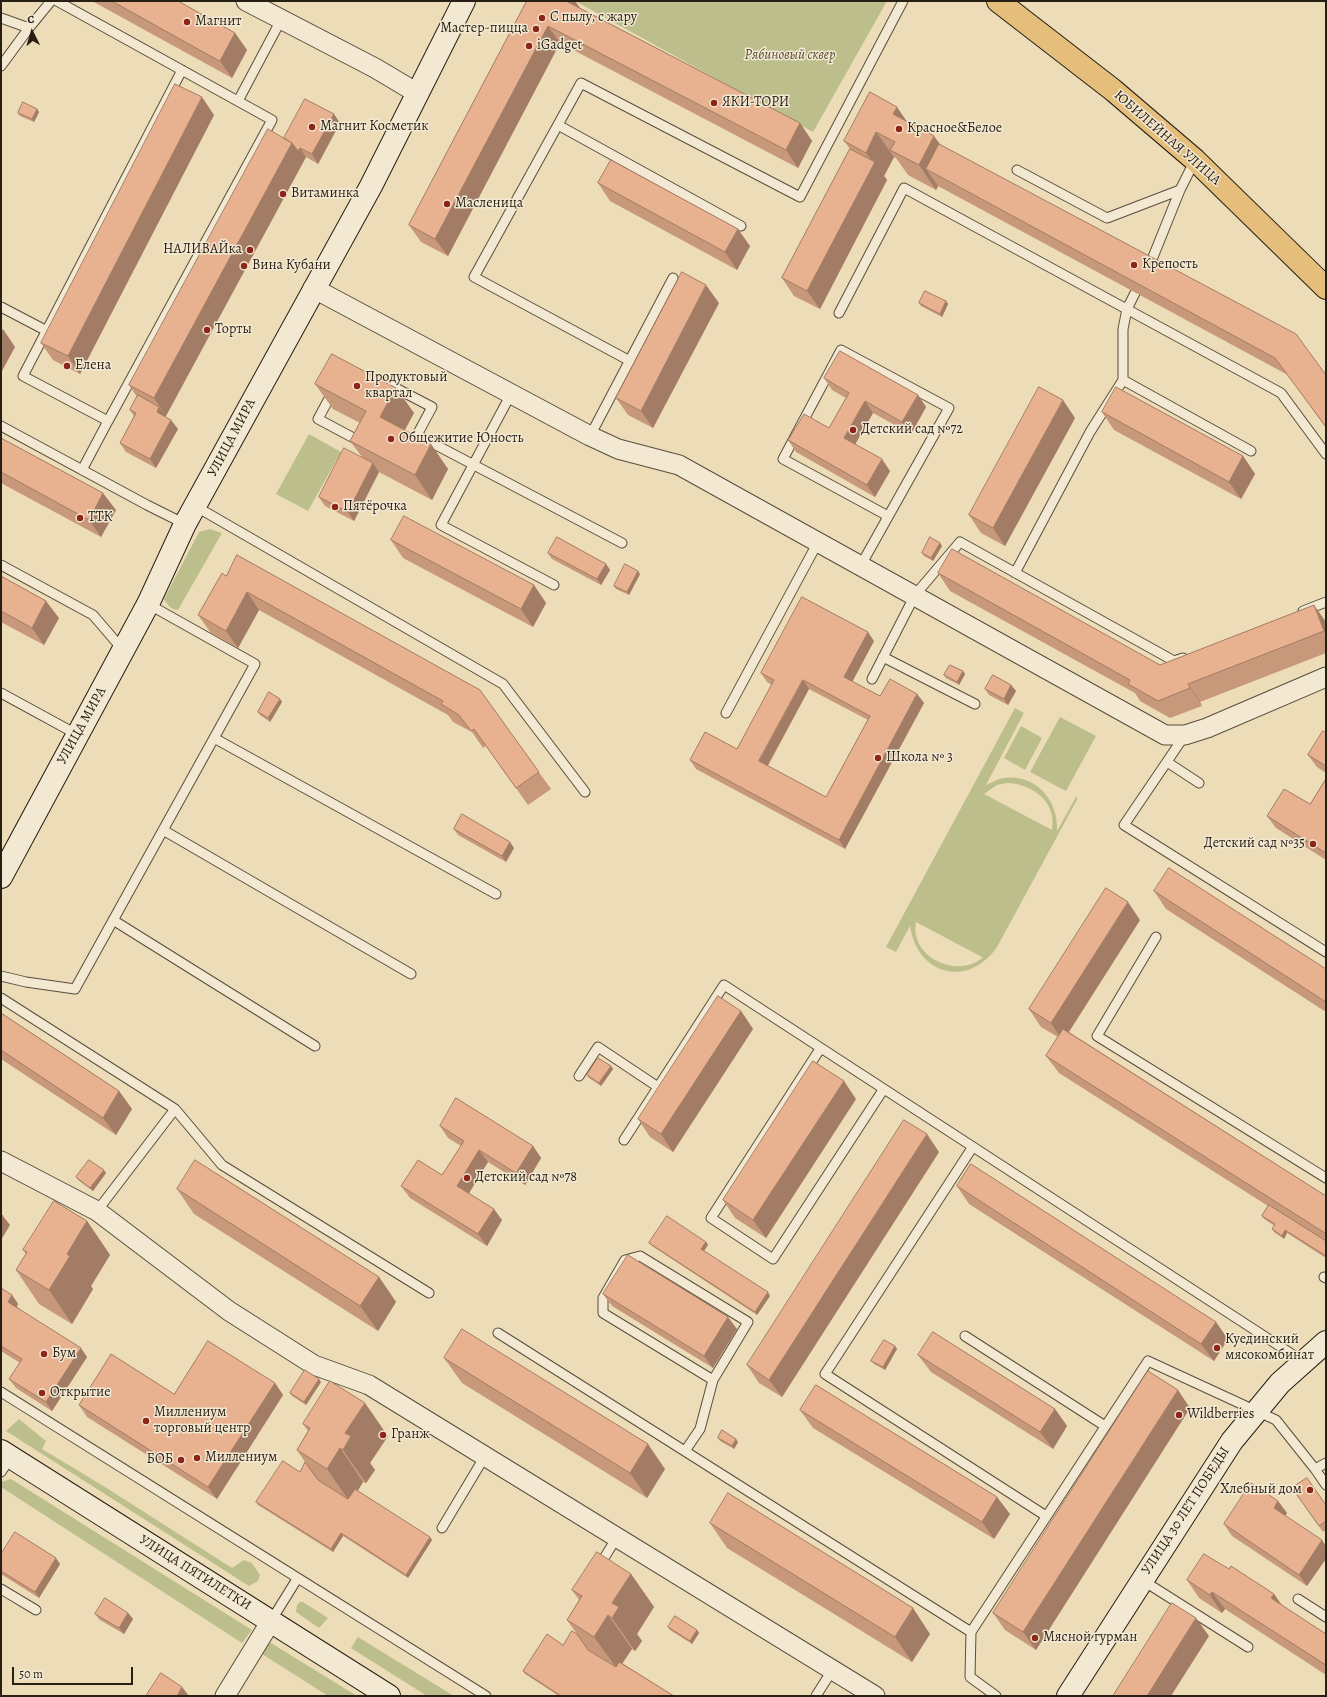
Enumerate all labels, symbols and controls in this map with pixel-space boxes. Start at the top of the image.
place label: С пылу, с жару [550,10,637,26]
north arrow [12,12,52,52]
text: С [27,12,35,27]
marker: С пылу, с жару [537,13,547,23]
place label: Магнит [195,14,242,30]
marker: Магнит [182,17,192,27]
place label: Мастер-пицца [440,21,528,37]
marker: Мастер-пицца [531,24,541,34]
place label: iGadget [537,38,582,54]
marker: iGadget [524,41,534,51]
park label: Рябиновый сквер [745,48,835,64]
street label: ЮБИЛЕЙНАЯ УЛИЦА [1110,87,1224,189]
place label: ЯКИ-ТОРИ [722,95,789,111]
marker: ЯКИ-ТОРИ [709,98,719,108]
place label: Магнит Косметик [320,119,428,135]
place label: Красное&Белое [907,121,1002,137]
marker: Магнит Косметик [307,122,317,132]
marker: Красное&Белое [894,124,904,134]
place label: Витаминка [291,186,359,202]
marker: Витаминка [278,189,288,199]
place label: Масленица [455,196,523,212]
marker: Масленица [442,199,452,209]
place label: НАЛИВАЙка [163,242,242,258]
marker: НАЛИВАЙка [245,245,255,255]
place label: Крепость [1142,257,1198,273]
place label: Вина Кубани [252,258,331,274]
marker: Крепость [1129,260,1139,270]
marker: Вина Кубани [239,261,249,271]
place label: Торты [215,322,252,338]
marker: Торты [202,325,212,335]
place label: Елена [75,358,111,374]
marker: Елена [62,361,72,371]
place label: Продуктовый квартал [365,370,447,402]
marker: Продуктовый квартал [352,381,362,391]
street label: УЛИЦА МИРА [204,396,260,480]
place label: Детский сад №72 [861,422,963,438]
marker: Детский сад №72 [848,425,858,435]
place label: Общежитие Юность [399,431,524,447]
marker: Общежитие Юность [386,434,396,444]
place label: Пятёрочка [343,499,407,515]
marker: Пятёрочка [330,502,340,512]
place label: ТТК [88,510,112,526]
marker: ТТК [75,513,85,523]
street label: УЛИЦА МИРА [54,684,110,768]
place label: Школа № 3 [886,750,953,766]
marker: Школа № 3 [873,753,883,763]
place label: Детский сад №35 [1204,836,1305,852]
marker: Детский сад №35 [1308,839,1318,849]
place label: Детский сад №78 [475,1170,577,1186]
marker: Детский сад №78 [462,1173,472,1183]
place label: Куединский мясокомбинат [1225,1332,1314,1364]
marker: Куединский мясокомбинат [1212,1343,1222,1353]
place label: Бум [52,1346,76,1362]
marker: Бум [39,1349,49,1359]
place label: Открытие [50,1385,111,1401]
marker: Открытие [37,1388,47,1398]
place label: Миллениум торговый центр [154,1405,250,1438]
place label: Wildberries [1187,1407,1254,1423]
marker: Wildberries [1174,1410,1184,1420]
marker: Миллениум торговый центр [141,1416,151,1426]
place label: Гранж [391,1427,430,1443]
marker: Гранж [378,1430,388,1440]
street label: УЛИЦА 30 ЛЕТ ПОБЕДЫ [1138,1444,1234,1578]
place label: Миллениум [205,1450,277,1466]
place label: БОБ [147,1452,173,1468]
marker: Миллениум [192,1453,202,1463]
marker: БОБ [176,1455,186,1465]
place label: Хлебный дом [1220,1482,1302,1498]
marker: Хлебный дом [1305,1485,1315,1495]
street label: УЛИЦА ПЯТИЛЕТКИ [136,1532,254,1614]
place label: Мясной гурман [1043,1630,1137,1646]
marker: Мясной гурман [1030,1633,1040,1643]
scale bar [14,1659,135,1685]
text: 50 m [19,1666,43,1682]

